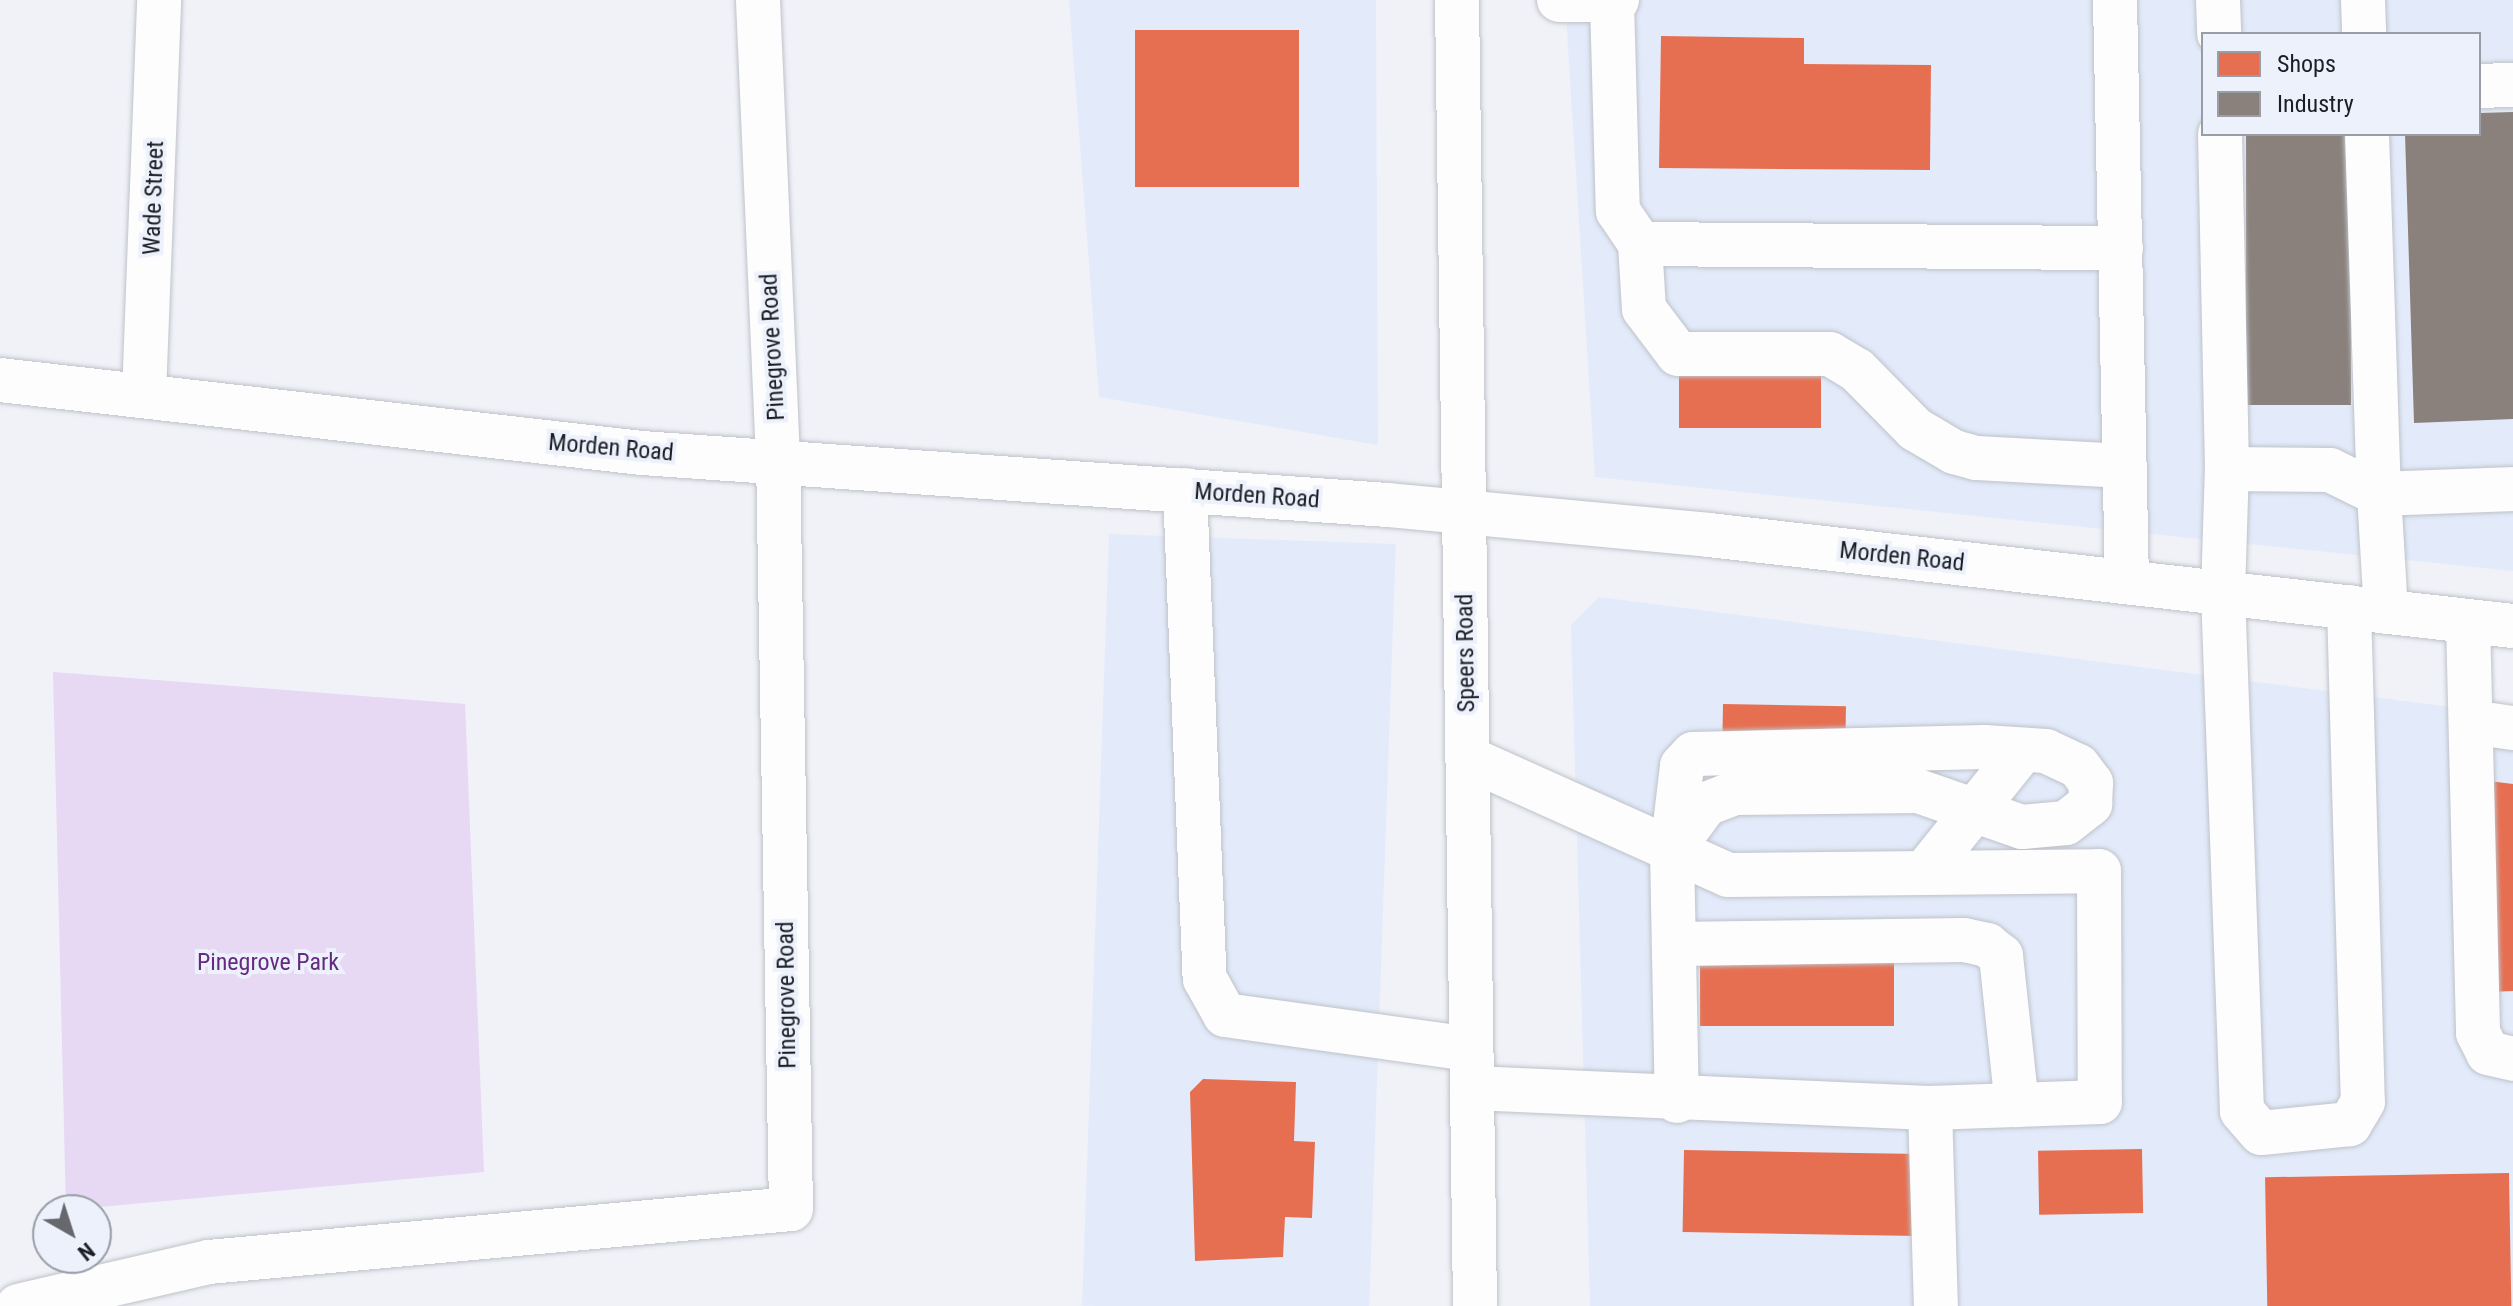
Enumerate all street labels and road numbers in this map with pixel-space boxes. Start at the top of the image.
street label: Wade Street [138,140,170,256]
street label: Pinegrove Road [755,273,791,421]
street label: Morden Road [547,428,675,468]
street label: Morden Road [1193,477,1321,515]
street label: Morden Road [1838,536,1966,578]
street label: Speers Road [1451,593,1481,713]
street label: Pinegrove Road [771,921,803,1069]

